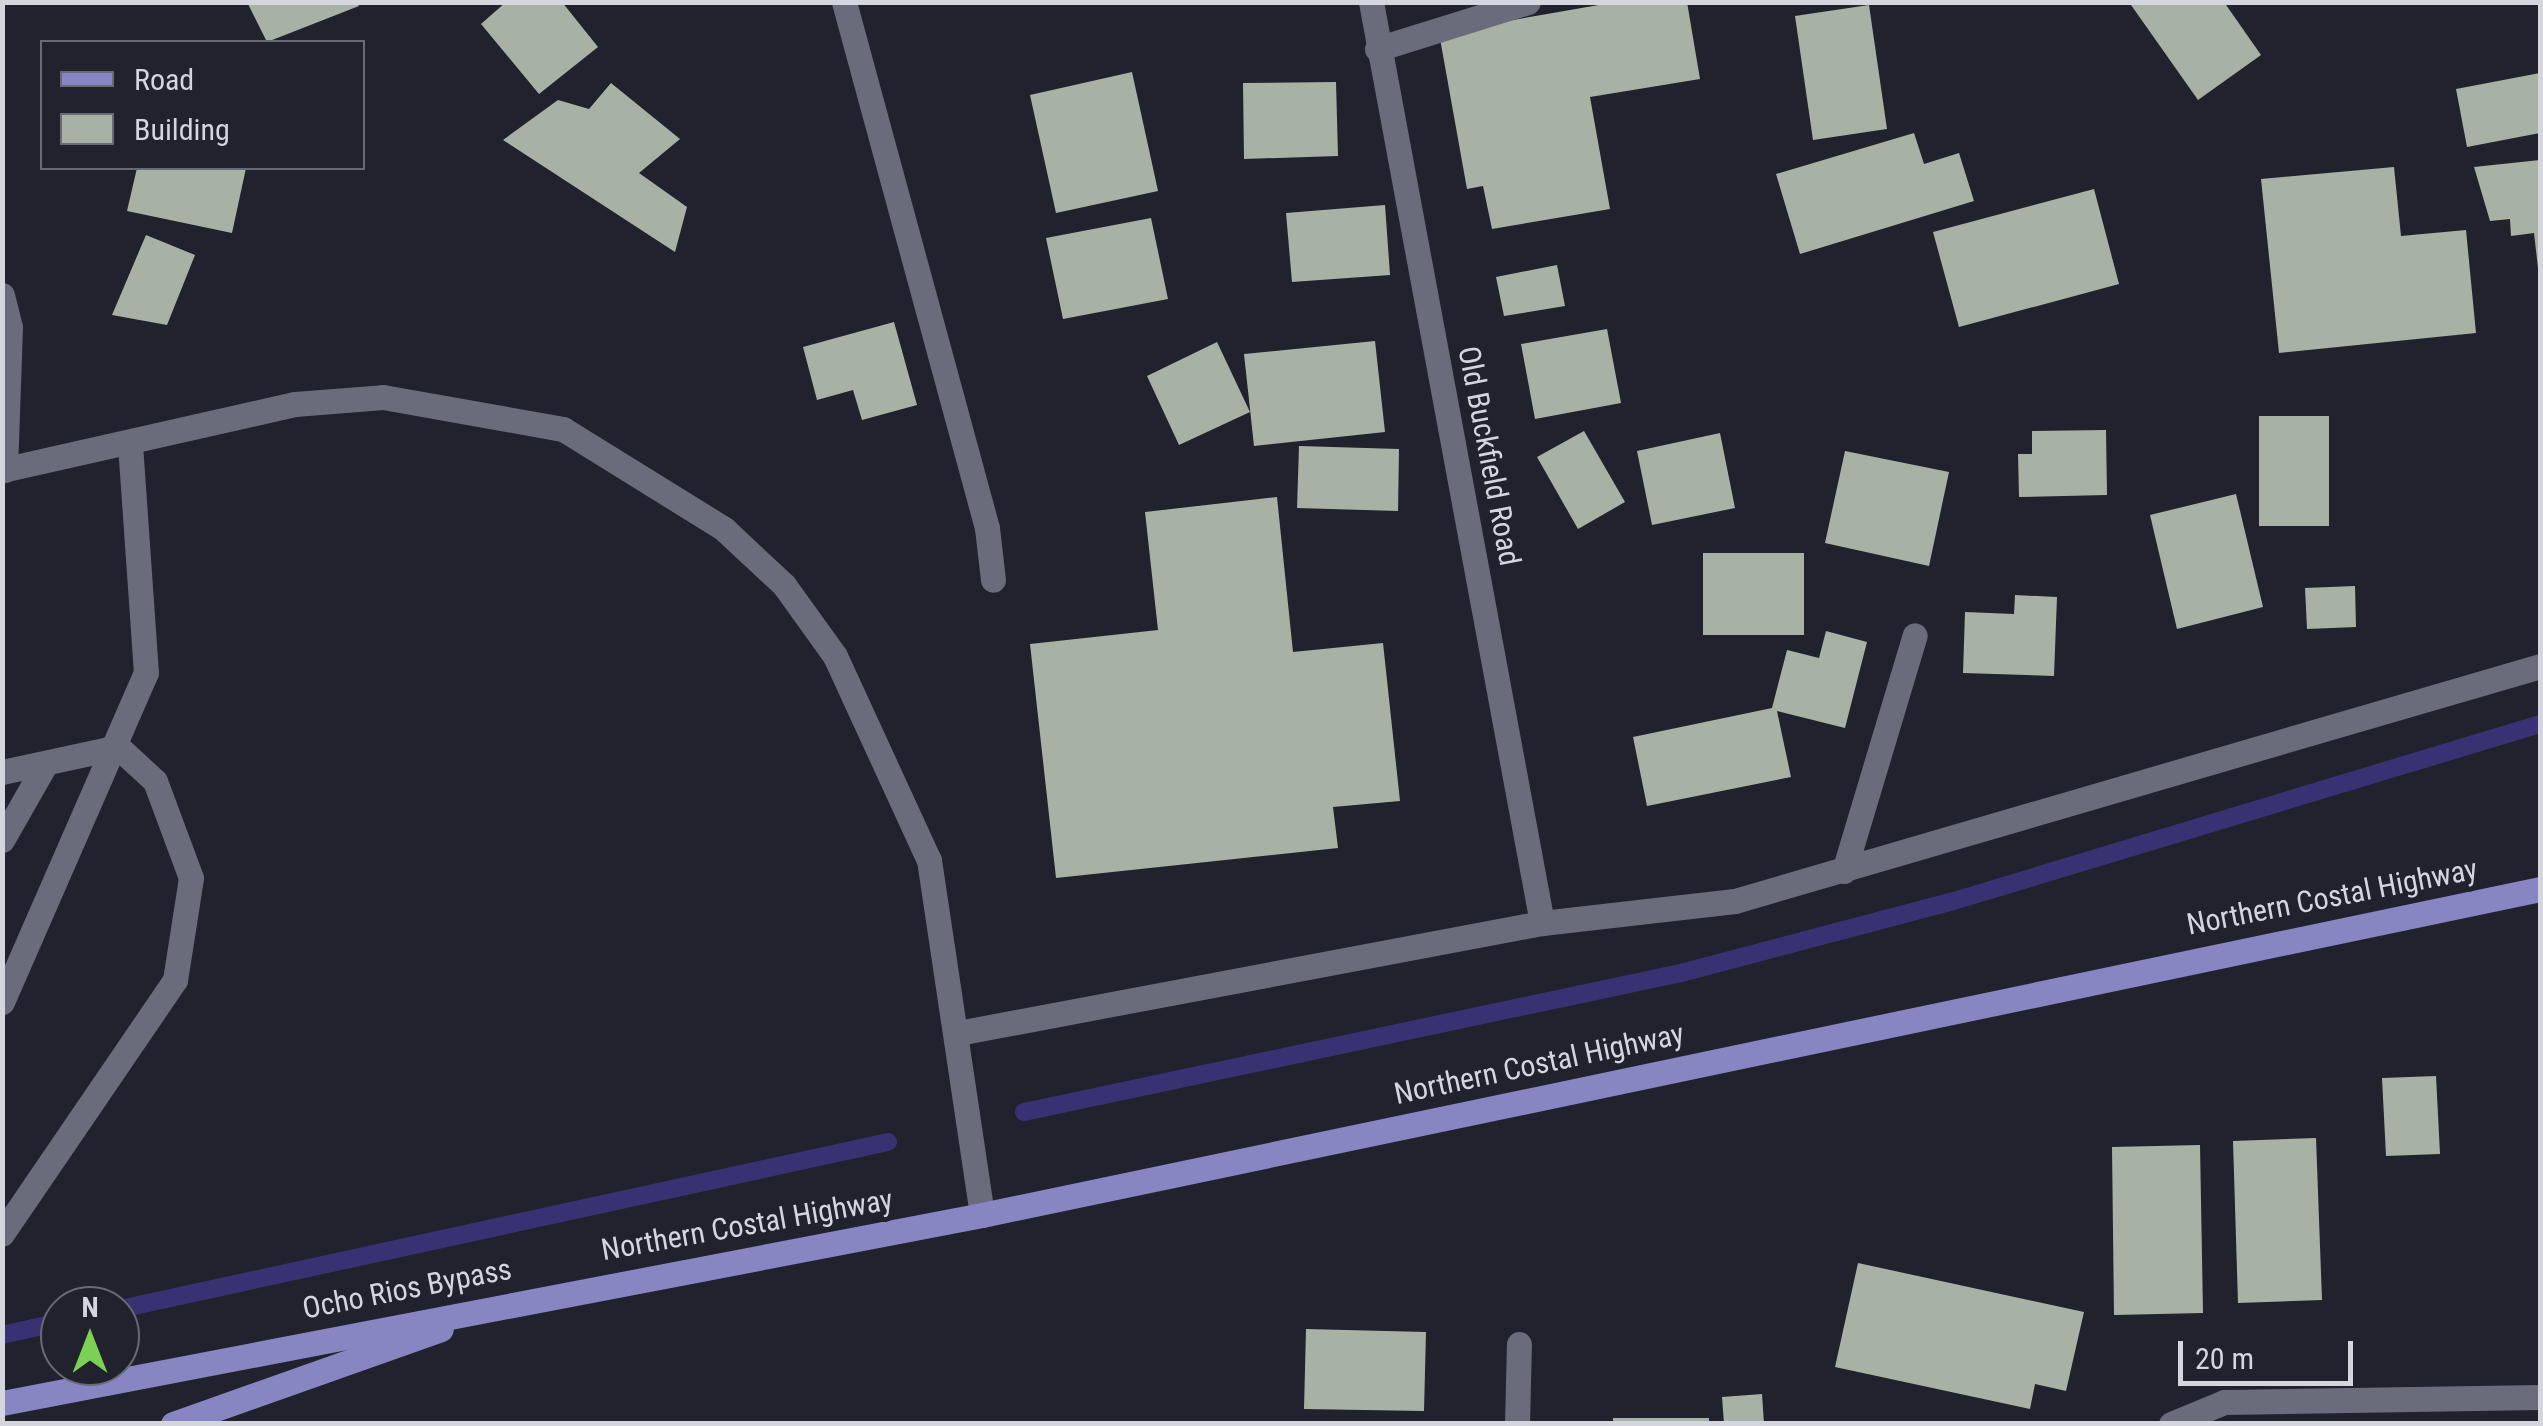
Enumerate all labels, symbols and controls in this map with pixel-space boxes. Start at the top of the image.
legend [40,40,365,170]
text: Road [134,62,194,97]
text: Building [134,112,230,147]
street label: Old Buckfield Road [1450,343,1528,569]
street label: Northern Costal Highway [2184,851,2480,943]
street label: Northern Costal Highway [1391,1016,1687,1112]
street label: Northern Costal Highway [599,1182,895,1268]
street label: Ocho Rios Bypass [299,1251,515,1327]
north arrow [40,1286,140,1386]
text: N [81,1291,99,1324]
scale bar [2183,1321,2358,1383]
text: 20 m [2195,1341,2254,1376]

